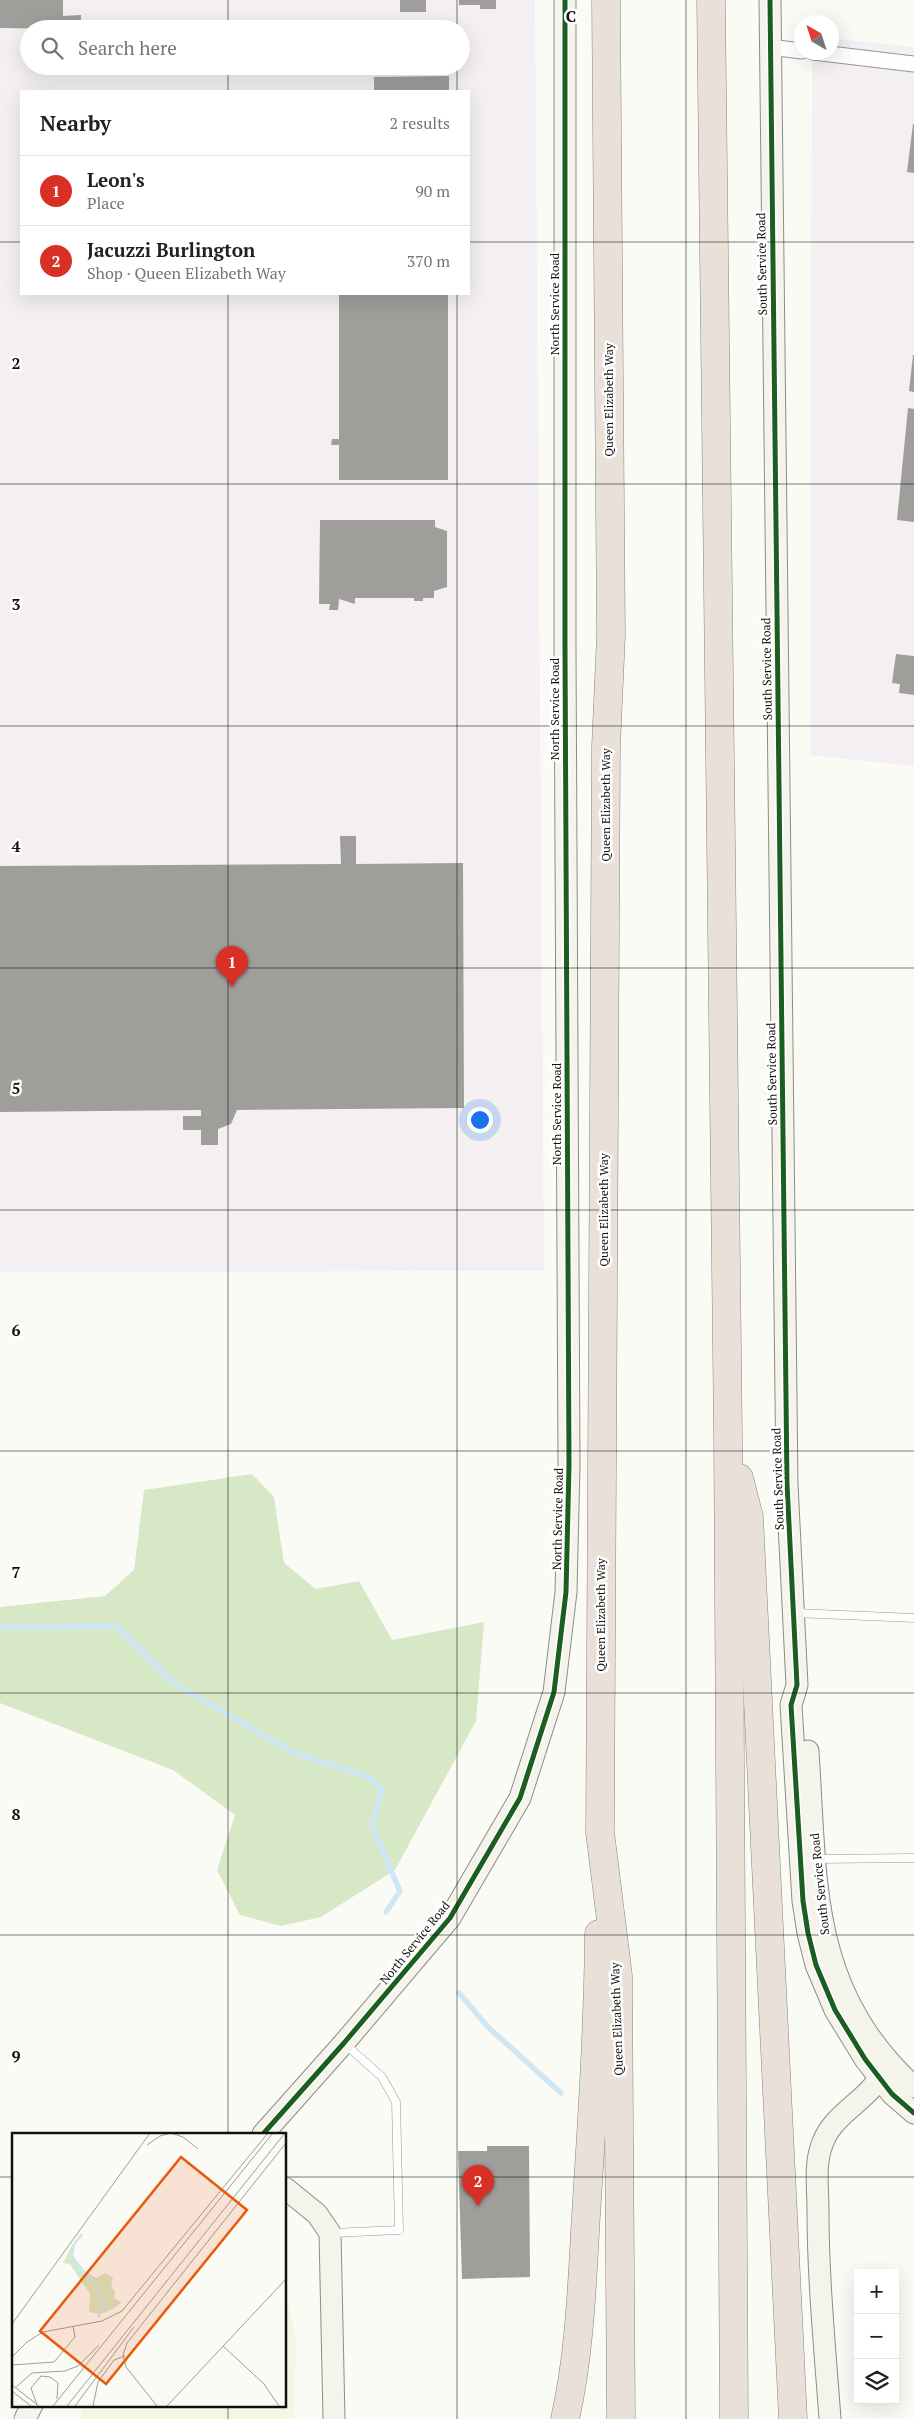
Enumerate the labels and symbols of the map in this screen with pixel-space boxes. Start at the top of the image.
text: C [566,5,576,27]
north arrow [794,15,839,60]
street label: South Service Road [753,212,770,315]
street label: North Service Road [547,252,562,355]
street label: Queen Elizabeth Way [601,342,616,457]
text: 2 [11,352,21,374]
text: 3 [11,593,21,615]
street label: South Service Road [758,617,775,720]
street label: North Service Road [547,657,562,760]
street label: Queen Elizabeth Way [598,747,613,862]
text: 4 [11,835,21,857]
pin: 1 [216,946,248,987]
street label: South Service Road [763,1022,780,1125]
street label: North Service Road [549,1062,564,1165]
text: 5 [11,1077,21,1099]
your location [467,1107,493,1133]
street label: Queen Elizabeth Way [596,1152,611,1267]
text: 6 [11,1319,21,1341]
street label: South Service Road [768,1427,787,1530]
street label: North Service Road [549,1467,566,1570]
street label: Queen Elizabeth Way [593,1557,608,1672]
text: 7 [11,1561,21,1583]
text: 8 [11,1803,21,1825]
street label: South Service Road [807,1832,832,1936]
street label: North Service Road [377,1898,453,1987]
street label: Queen Elizabeth Way [607,1961,626,2076]
text: 9 [11,2045,21,2067]
inset map [12,2133,286,2406]
pin: 2 [462,2165,494,2206]

